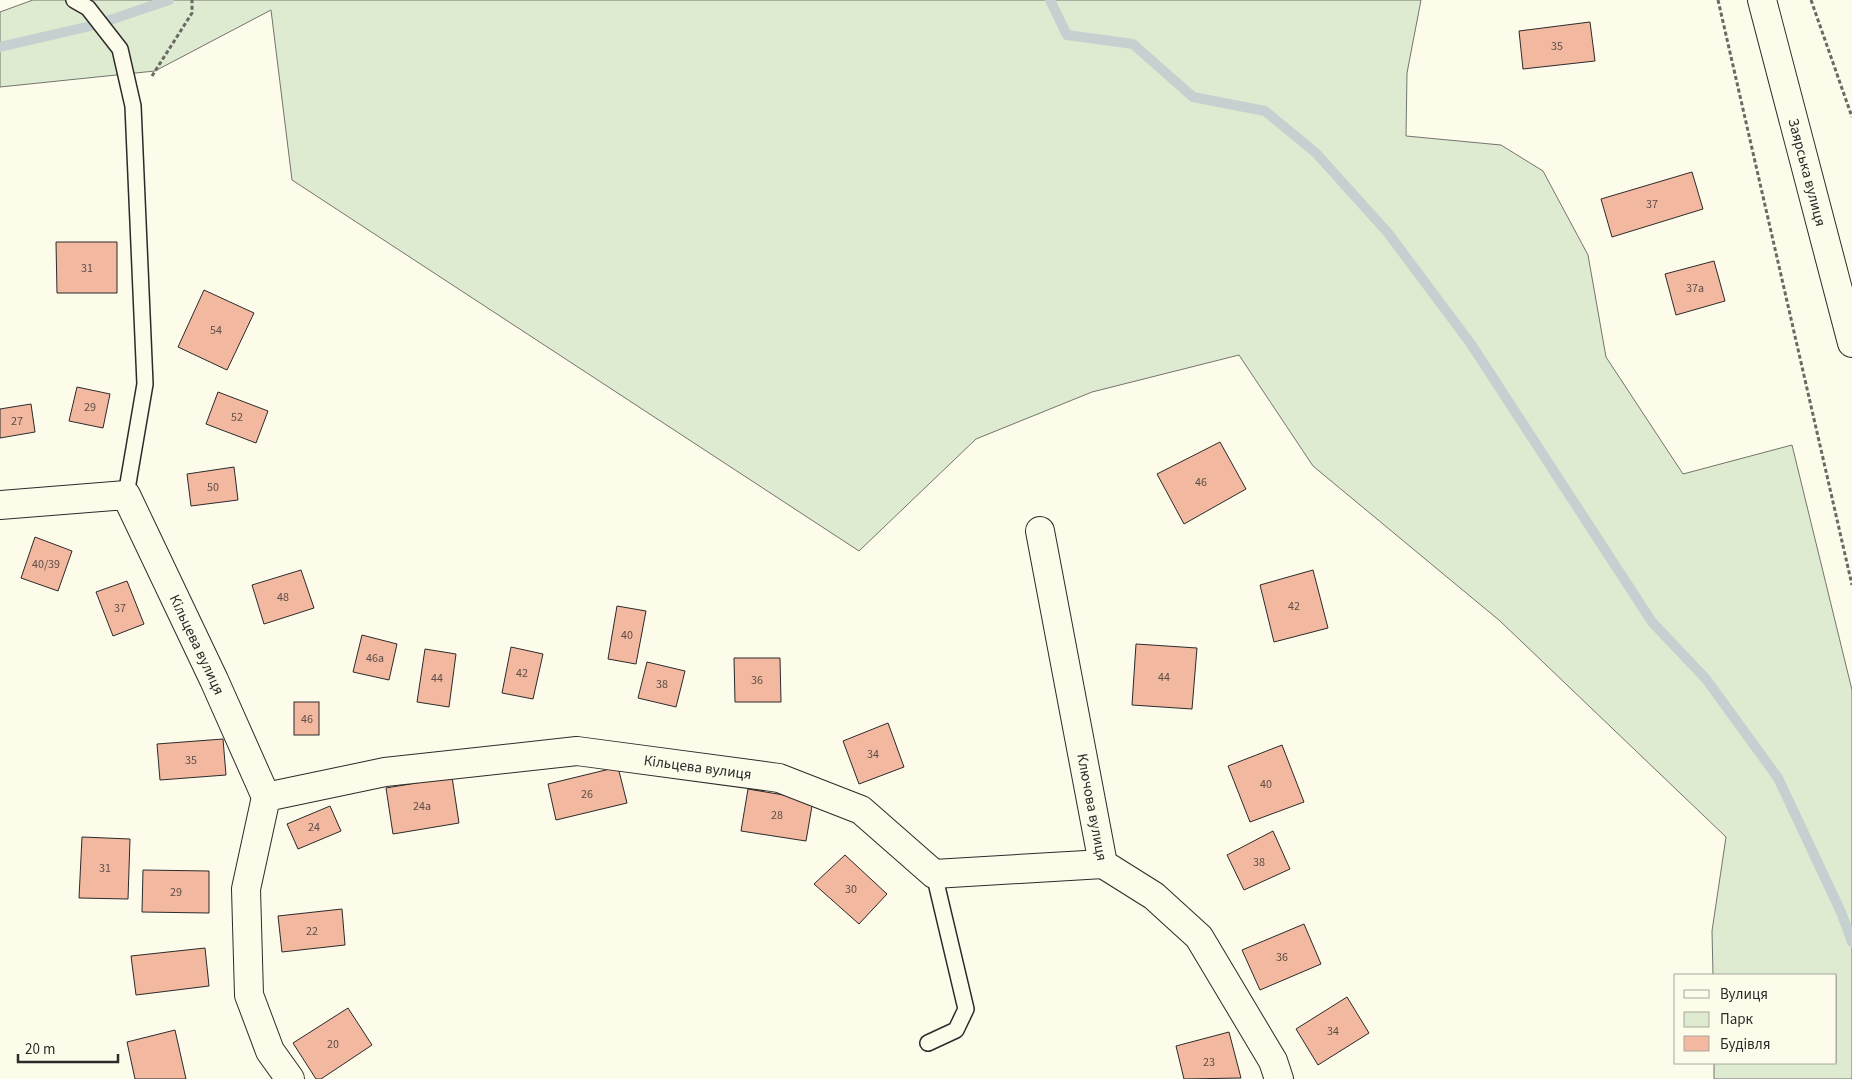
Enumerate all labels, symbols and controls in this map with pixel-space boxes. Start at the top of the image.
house number: 35 [1551,38,1563,55]
street label: Заярська вулиця [1783,116,1831,229]
house number: 37 [1646,196,1658,213]
house number: 31 [81,260,93,277]
house number: 37а [1686,280,1704,297]
house number: 54 [210,322,222,339]
house number: 29 [84,399,96,416]
house number: 52 [231,409,243,426]
house number: 27 [11,413,23,430]
house number: 46 [1195,474,1207,491]
house number: 50 [207,479,219,496]
house number: 40/39 [32,556,60,573]
house number: 48 [277,589,289,606]
street label: Кільцева вулиця [164,591,230,698]
house number: 42 [1288,598,1300,615]
house number: 37 [114,600,126,617]
house number: 40 [621,627,633,644]
house number: 46а [366,650,384,667]
house number: 42 [516,665,528,682]
house number: 44 [1158,669,1170,686]
house number: 44 [431,670,443,687]
house number: 36 [751,672,763,689]
house number: 38 [656,676,668,693]
house number: 46 [301,711,313,728]
house number: 34 [867,746,879,763]
street label: Кільцева вулиця [642,750,753,785]
house number: 35 [185,752,197,769]
street label: Ключова вулиця [1072,752,1113,863]
house number: 40 [1260,776,1272,793]
house number: 26 [581,786,593,803]
house number: 24а [413,798,431,815]
house number: 28 [771,807,783,824]
house number: 24 [308,819,320,836]
house number: 38 [1253,854,1265,871]
house number: 31 [99,860,111,877]
house number: 30 [845,881,857,898]
house number: 29 [170,884,182,901]
house number: 22 [306,923,318,940]
house number: 36 [1276,949,1288,966]
legend [1674,974,1837,1064]
text: Вулиця [1720,984,1768,1005]
text: Парк [1720,1009,1754,1030]
house number: 34 [1327,1023,1339,1040]
scale bar [18,1032,118,1064]
text: Будівля [1720,1034,1770,1055]
house number: 20 [327,1036,339,1053]
text: 20 m [25,1039,55,1060]
house number: 23 [1203,1054,1215,1071]

